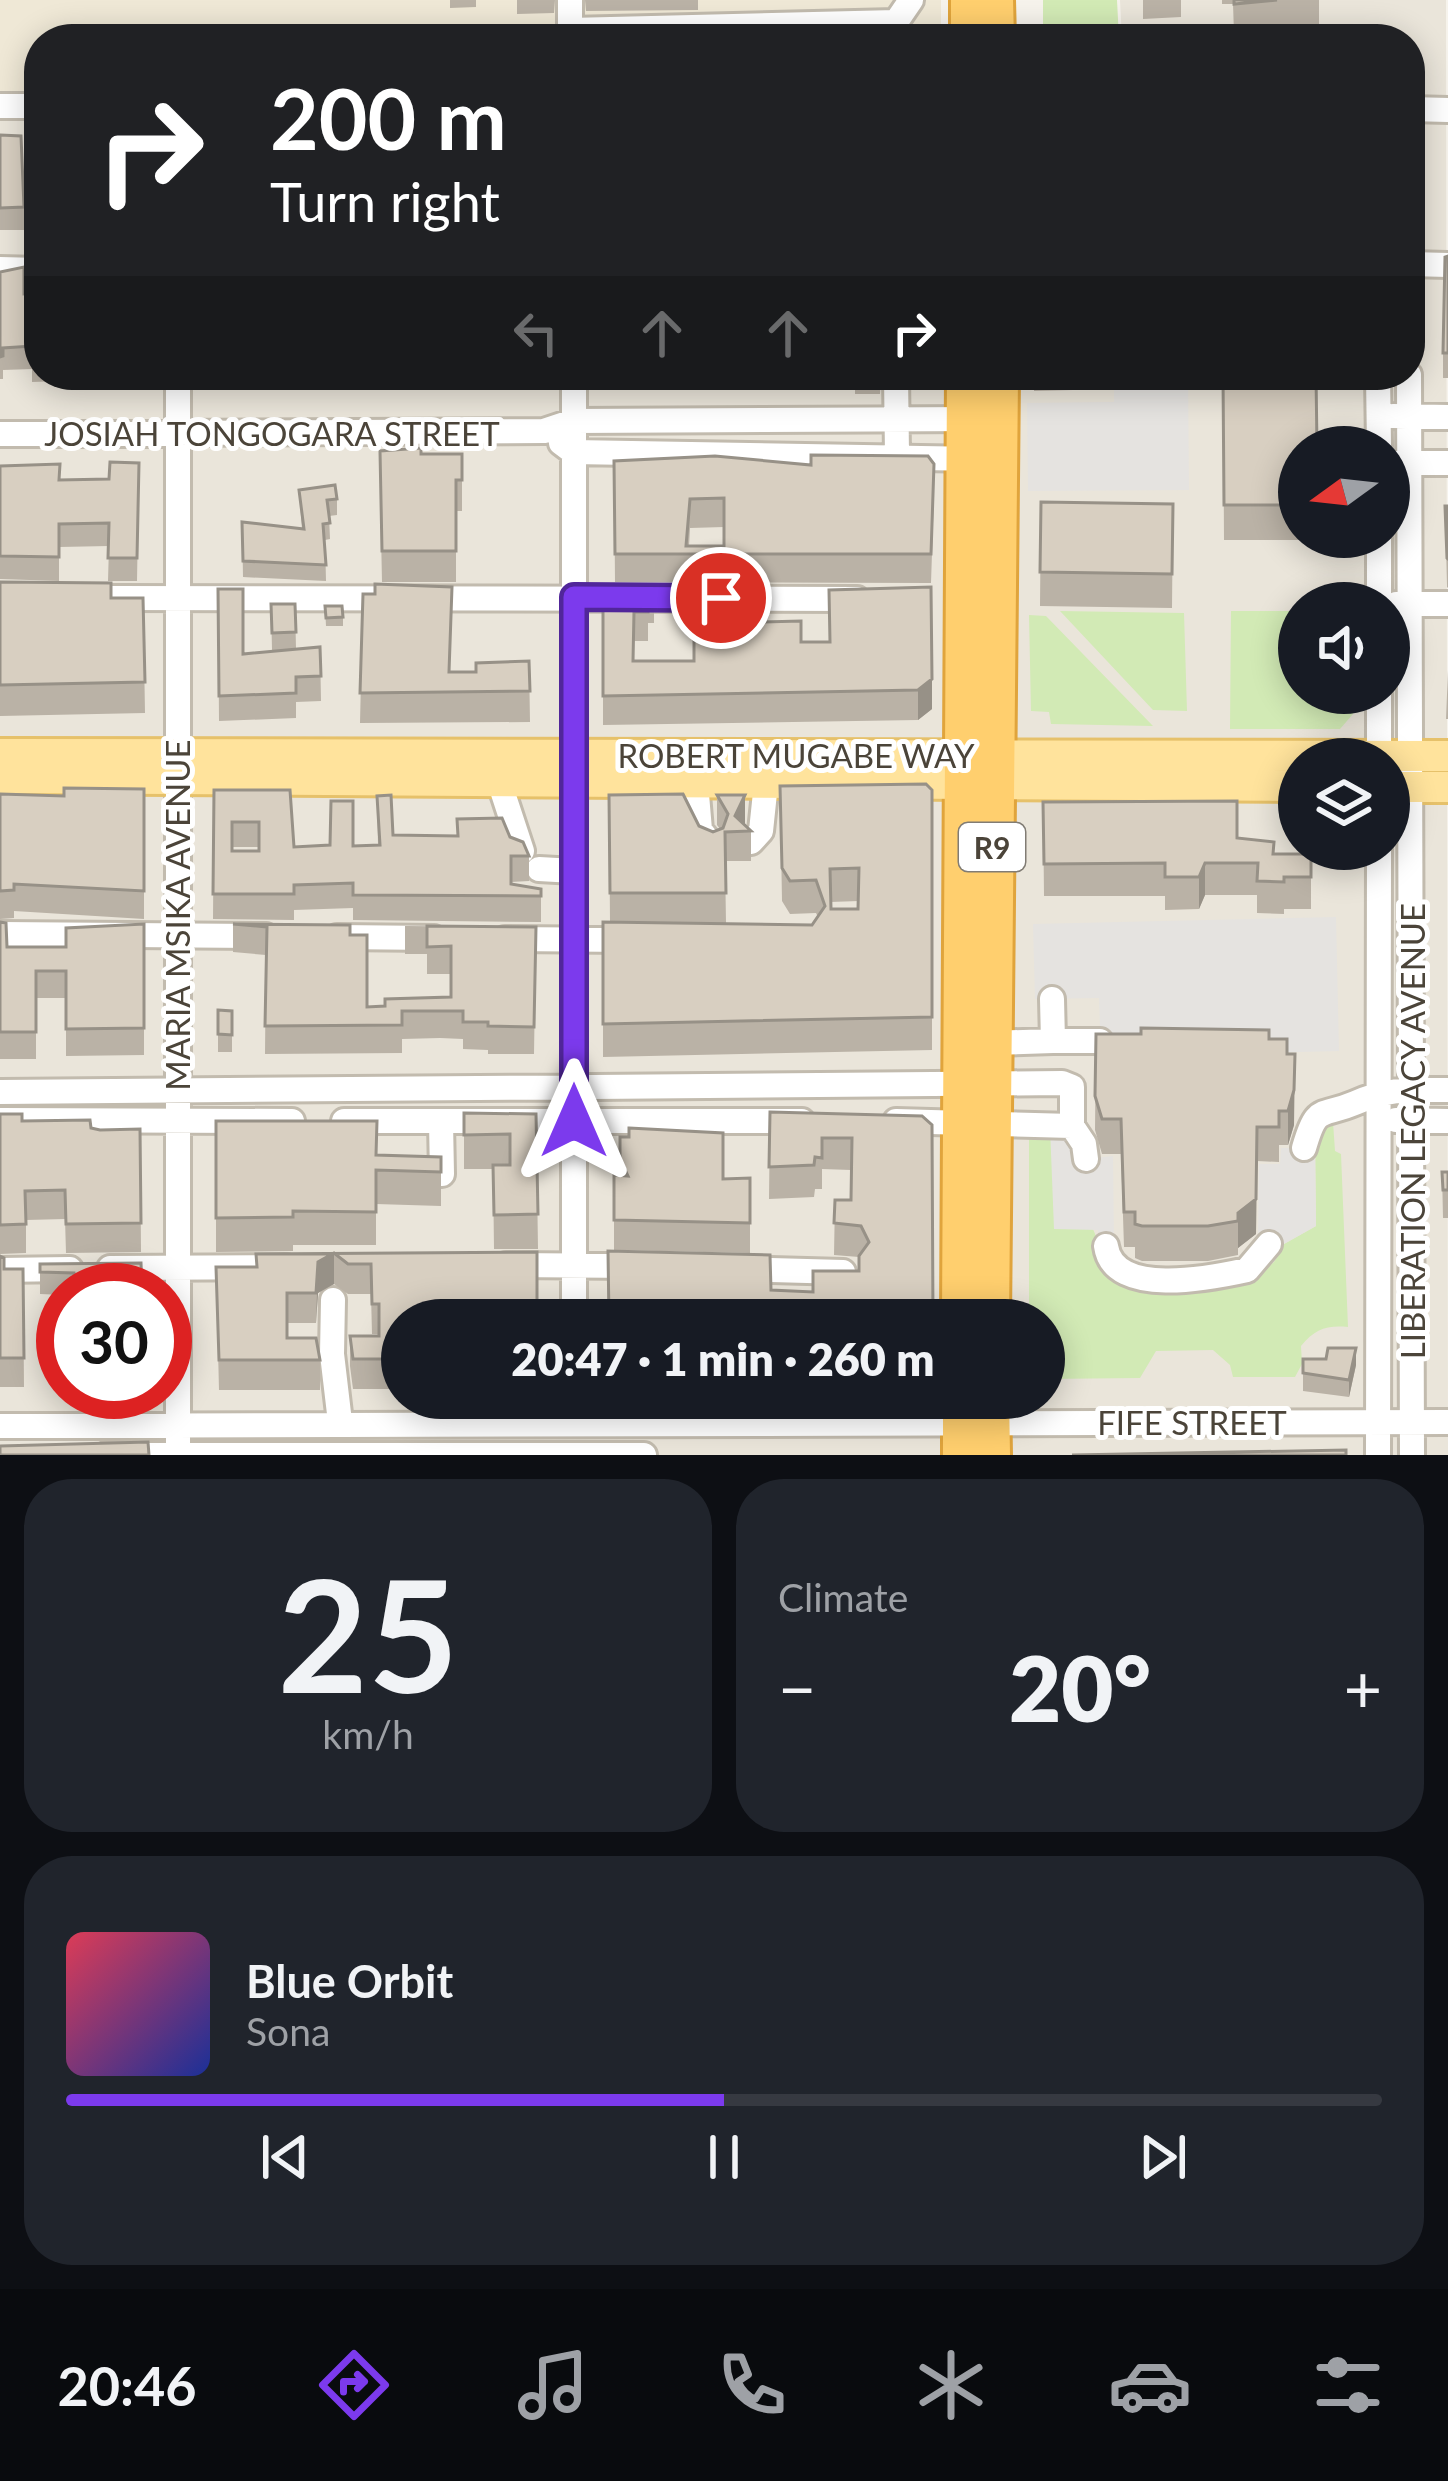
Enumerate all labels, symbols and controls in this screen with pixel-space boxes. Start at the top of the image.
text: 200 m [270,67,507,168]
icon: right [72,72,228,228]
text: Turn right [270,169,500,234]
icon: left [503,300,569,366]
icon: ahead [629,300,695,366]
icon: ahead [755,300,821,366]
icon: right [881,300,947,366]
street label: JOSIAH TONGOGARA STREET [44,413,500,453]
north arrow [1278,426,1410,558]
map controls [1278,426,1410,870]
pin [670,547,772,649]
icon: arrive [688,565,754,631]
button: sound [1278,582,1410,714]
street label: ROBERT MUGABE WAY [617,735,975,775]
button: layers [1278,738,1410,870]
street label: MARIA MSIKA AVENUE [157,739,197,1091]
road number: R9 [959,823,1025,871]
street label: LIBERATION LEGACY AVENUE [1392,903,1432,1359]
position arrow [511,1058,637,1184]
speed limit sign: 30 [36,1263,192,1419]
text: 20:47 · 1 min · 260 m [511,1332,935,1386]
street label: FIFE STREET [1097,1402,1287,1442]
text: 25 [278,1539,458,1726]
text: Climate [778,1574,908,1620]
text: 20° [1009,1633,1151,1741]
text: − [778,1648,816,1727]
text: + [1344,1648,1382,1727]
text: km/h [322,1711,414,1757]
text: Blue Orbit [246,1954,453,2008]
text: Sona [246,2008,330,2054]
icon: previous [252,2124,318,2190]
icon: pause [691,2124,757,2190]
icon: next [1130,2124,1196,2190]
icon: directions [312,2343,396,2427]
icon: music [511,2343,595,2427]
icon: phone [710,2343,794,2427]
icon: climate [909,2343,993,2427]
icon: car [1108,2343,1192,2427]
icon: filters [1306,2343,1390,2427]
text: 20:46 [57,2353,197,2418]

